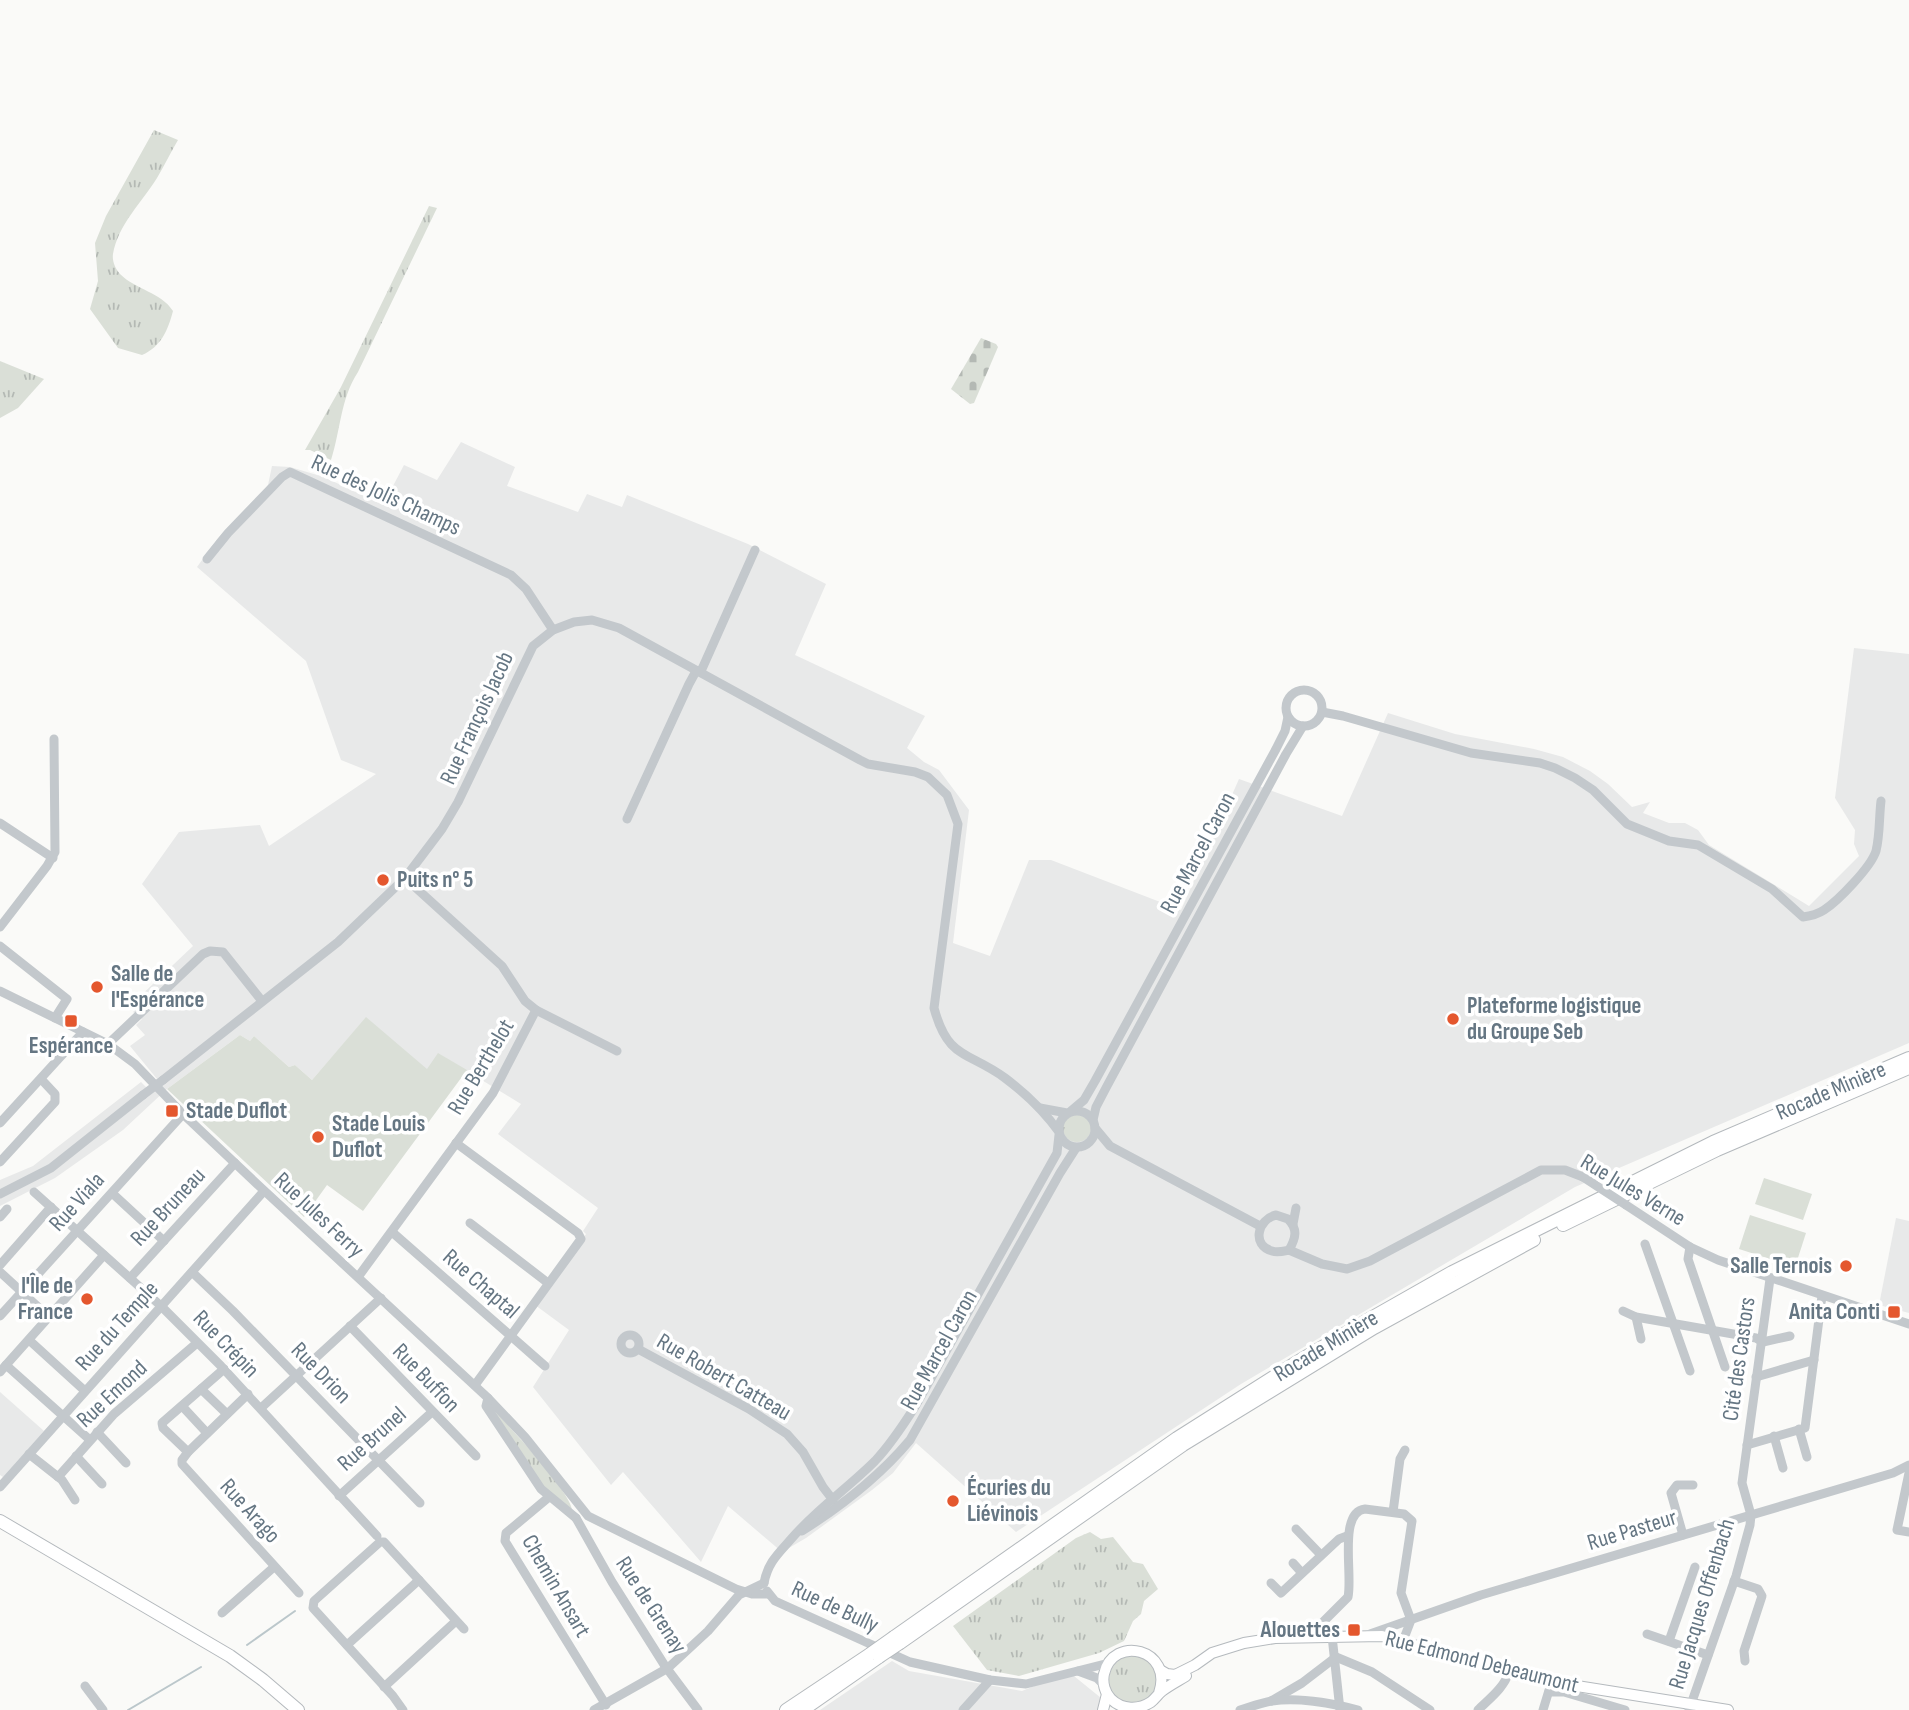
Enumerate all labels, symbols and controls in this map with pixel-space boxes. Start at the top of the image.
street label: Rue des Jolis Champs [307,448,465,542]
street label: Rue François Jacob [434,647,520,789]
street label: Rue Marcel Caron [1154,788,1242,918]
place label: Puits n° 5 [397,866,473,894]
marker: Puits n° 5 [375,872,391,888]
place label: Salle de l'Espérance [111,960,204,1014]
marker: Salle de l'Espérance [89,979,105,995]
place label: Plateforme logistique du Groupe Seb [1467,992,1641,1046]
marker: Plateforme logistique du Groupe Seb [1445,1011,1461,1027]
marker: Espérance [63,1013,79,1029]
street label: Rue Berthelot [442,1014,520,1120]
place label: Espérance [29,1032,113,1060]
street label: Rocade Minière [1772,1055,1890,1127]
place label: Stade Duflot [186,1097,288,1125]
marker: Stade Duflot [164,1103,180,1119]
place label: Stade Louis Duflot [332,1110,425,1164]
marker: Stade Louis Duflot [310,1129,326,1145]
street label: Rue Jules Verne [1575,1148,1691,1232]
street label: Rue Bruneau [125,1162,211,1252]
street label: Rue Jules Ferry [268,1166,370,1264]
street label: Rue Viala [43,1167,111,1237]
street label: Rue Chaptal [437,1243,525,1325]
place label: Salle Ternois [1730,1252,1832,1280]
marker: Salle Ternois [1838,1258,1854,1274]
place label: l'Île de France [18,1272,73,1326]
street label: Rue du Temple [69,1275,165,1377]
street label: Rue Marcel Caron [894,1285,984,1415]
marker: l'Île de France [79,1291,95,1307]
street label: Cité des Castors [1716,1295,1762,1423]
place label: Anita Conti [1788,1298,1880,1326]
street label: Rue Crépin [187,1304,265,1384]
street label: Rocade Minière [1269,1304,1383,1388]
marker: Anita Conti [1886,1304,1902,1320]
street label: Rue Robert Catteau [652,1327,796,1427]
street label: Rue Drion [285,1336,357,1410]
street label: Rue Buffon [386,1338,466,1418]
street label: Rue Emond [71,1354,153,1434]
street label: Rue Brunel [332,1401,412,1477]
street label: Rue Arago [214,1473,286,1549]
place label: Écuries du Liévinois [967,1474,1051,1528]
marker: Écuries du Liévinois [945,1493,961,1509]
street label: Rue Pasteur [1584,1503,1680,1557]
street label: Rue Jacques Offenbach [1663,1515,1741,1693]
street label: Chemin Ansart [515,1530,597,1642]
street label: Rue de Grenay [609,1551,693,1659]
street label: Rue de Bully [787,1575,883,1639]
place label: Alouettes [1260,1616,1340,1644]
marker: Alouettes [1346,1622,1362,1638]
street label: Rue Edmond Debeaumont [1382,1624,1582,1700]

